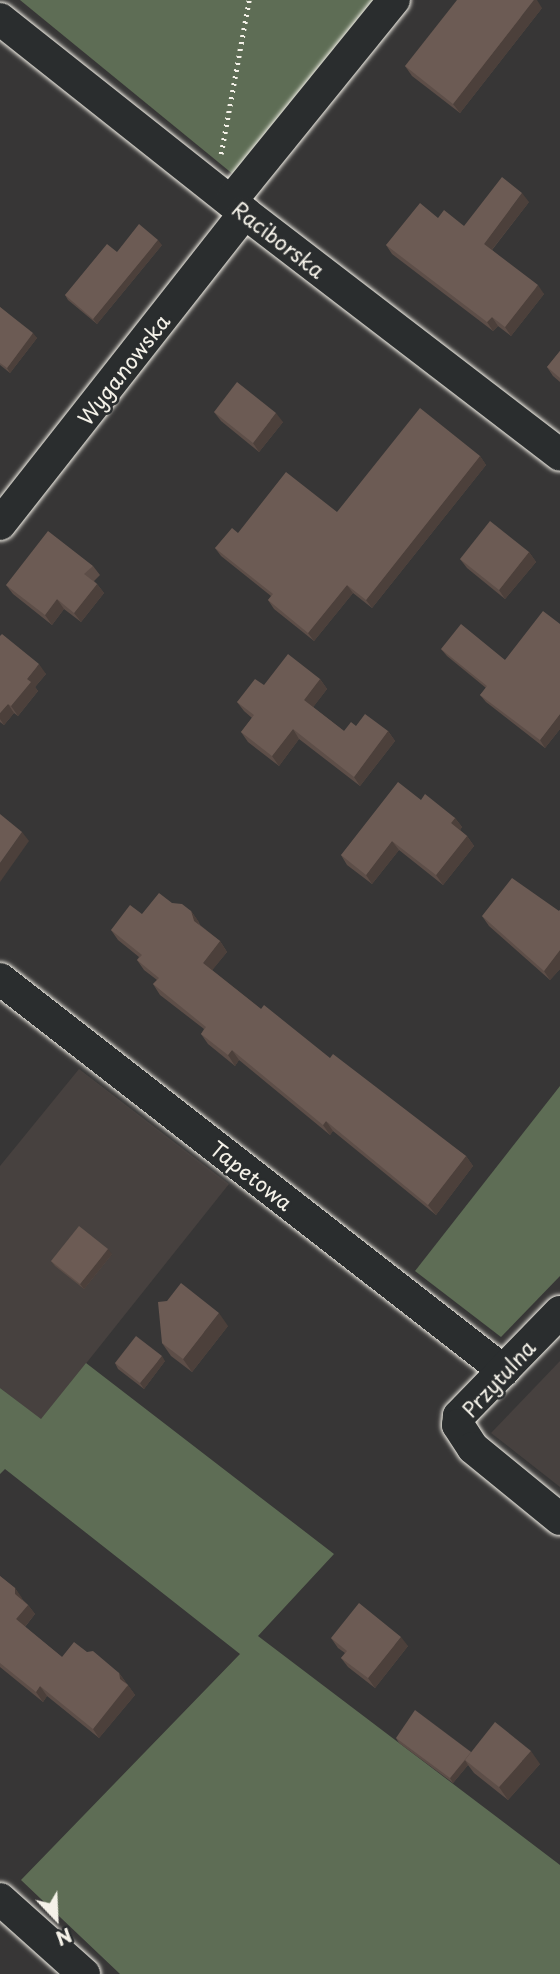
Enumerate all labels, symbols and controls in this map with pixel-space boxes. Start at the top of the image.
street label: Raciborska [228,195,330,283]
street label: Wyganowska [72,308,174,430]
street label: Tapetowa [206,1135,298,1215]
street label: Przytulna [456,1334,540,1422]
north arrow [21,1883,91,1953]
text: N [52,1922,77,1953]

